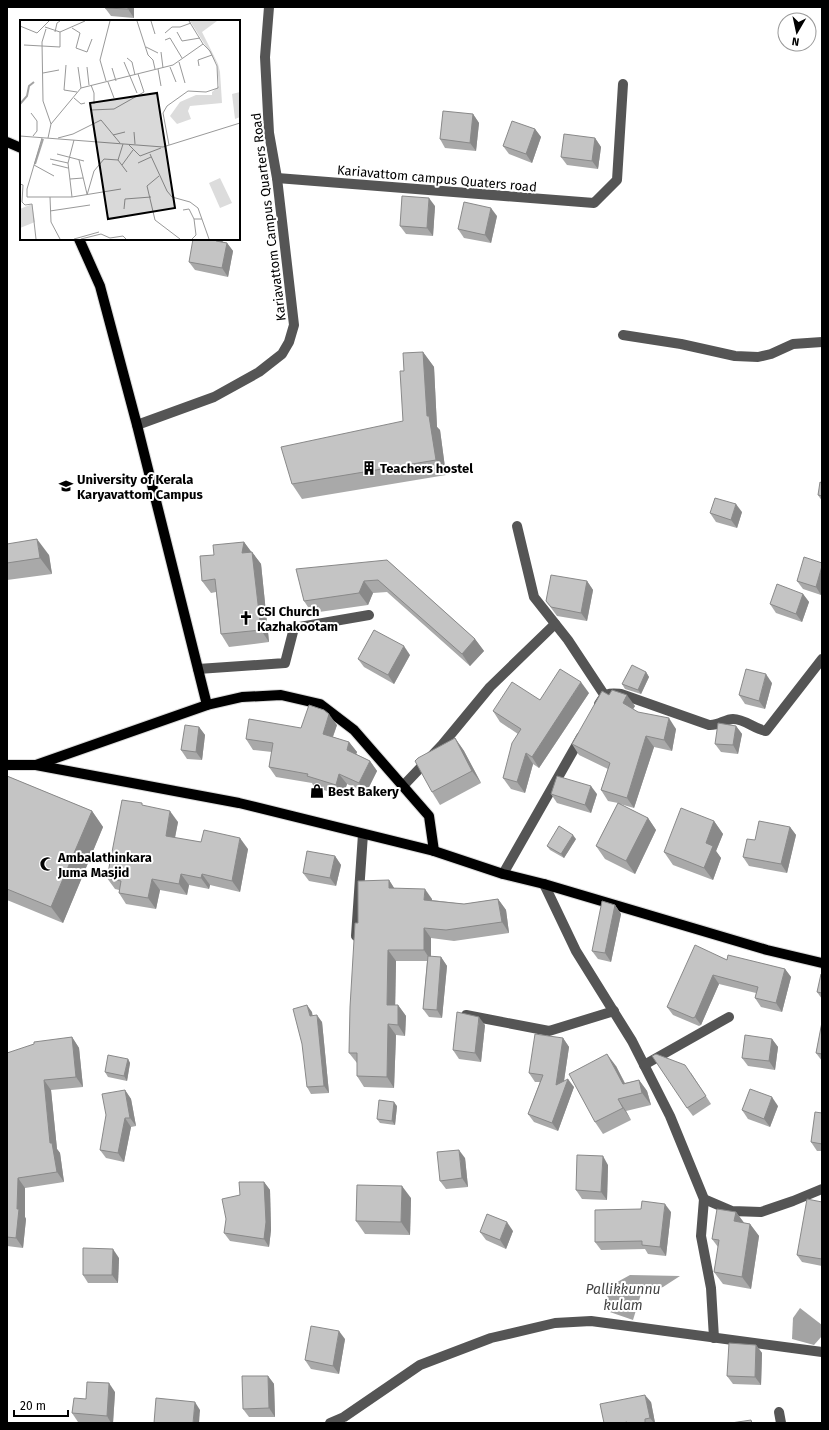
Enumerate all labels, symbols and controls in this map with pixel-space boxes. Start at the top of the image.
north arrow [777,12,817,52]
inset map [20,20,240,240]
text: N [791,34,800,48]
street label: Kariavattom Campus Quarters Road [248,112,289,322]
street label: Kariavattom campus Quaters road [336,162,537,195]
building icon: Teachers hostel [361,460,377,476]
place label: Teachers hostel [380,461,473,476]
place label: University of Kerala Karyavattom Campus [77,472,203,502]
school or university icon: University of Kerala Karyavattom Campus [58,478,74,494]
place label: CSI Church Kazhakootam [257,604,338,634]
church icon: CSI Church Kazhakootam [238,610,254,626]
shop icon: Best Bakery [309,783,325,799]
place label: Best Bakery [328,784,399,799]
place label: Ambalathinkara Juma Masjid [57,850,152,880]
mosque icon: Ambalathinkara Juma Masjid [39,856,55,872]
water label: Pallikkunnu kulam [585,1281,661,1314]
scale bar [14,1392,68,1418]
text: 20 m [20,1399,46,1413]

